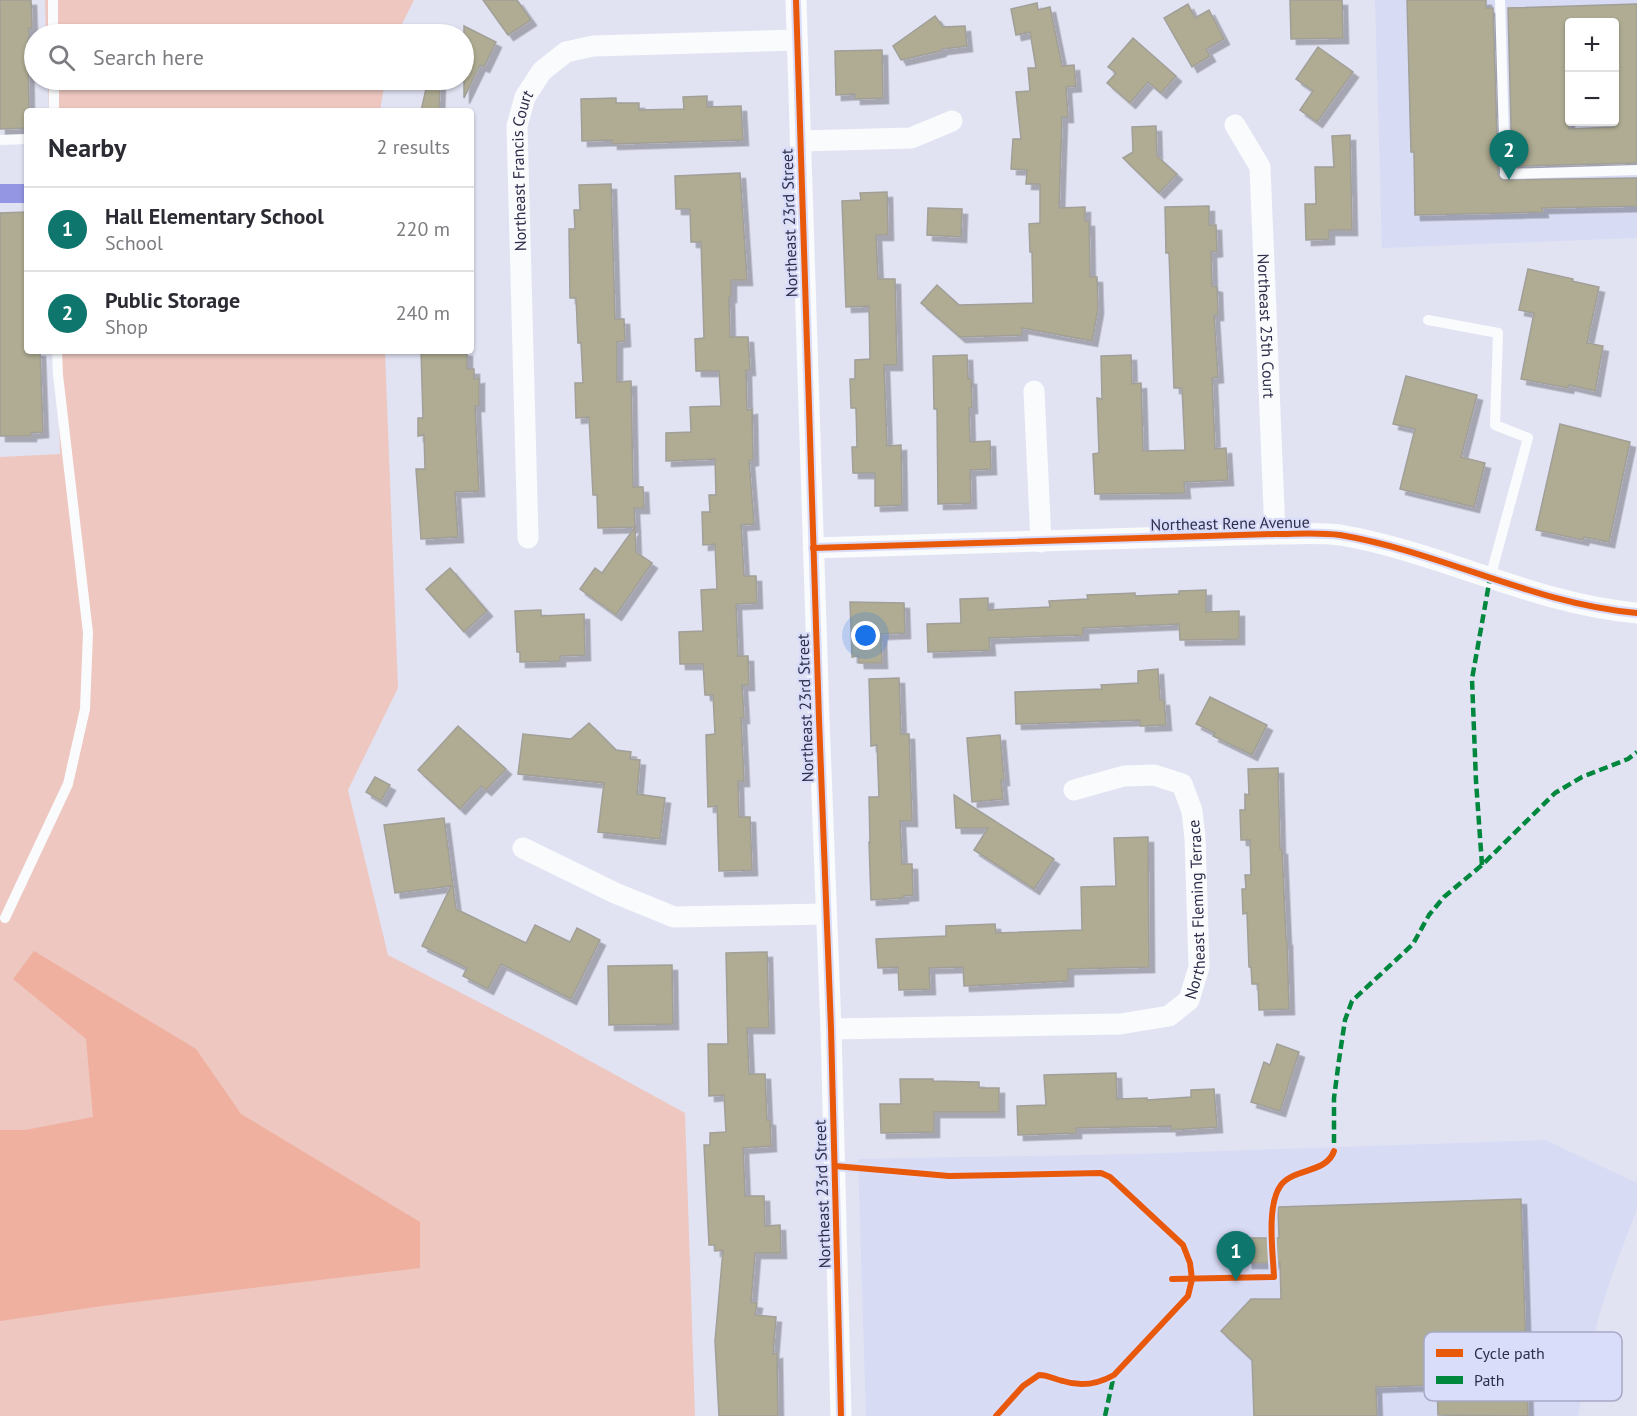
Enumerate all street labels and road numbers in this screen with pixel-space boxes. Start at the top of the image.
street label: Northeast Francis Court [507,85,537,251]
street label: Northeast 23rd Street [776,148,802,298]
street label: Northeast 25th Court [1254,253,1279,399]
street label: Northeast Rene Avenue [1150,512,1310,534]
street label: Northeast 23rd Street [792,633,818,783]
street label: Northeast Fleming Terrace [1180,819,1209,1001]
street label: Northeast 23rd Street [809,1119,835,1269]

